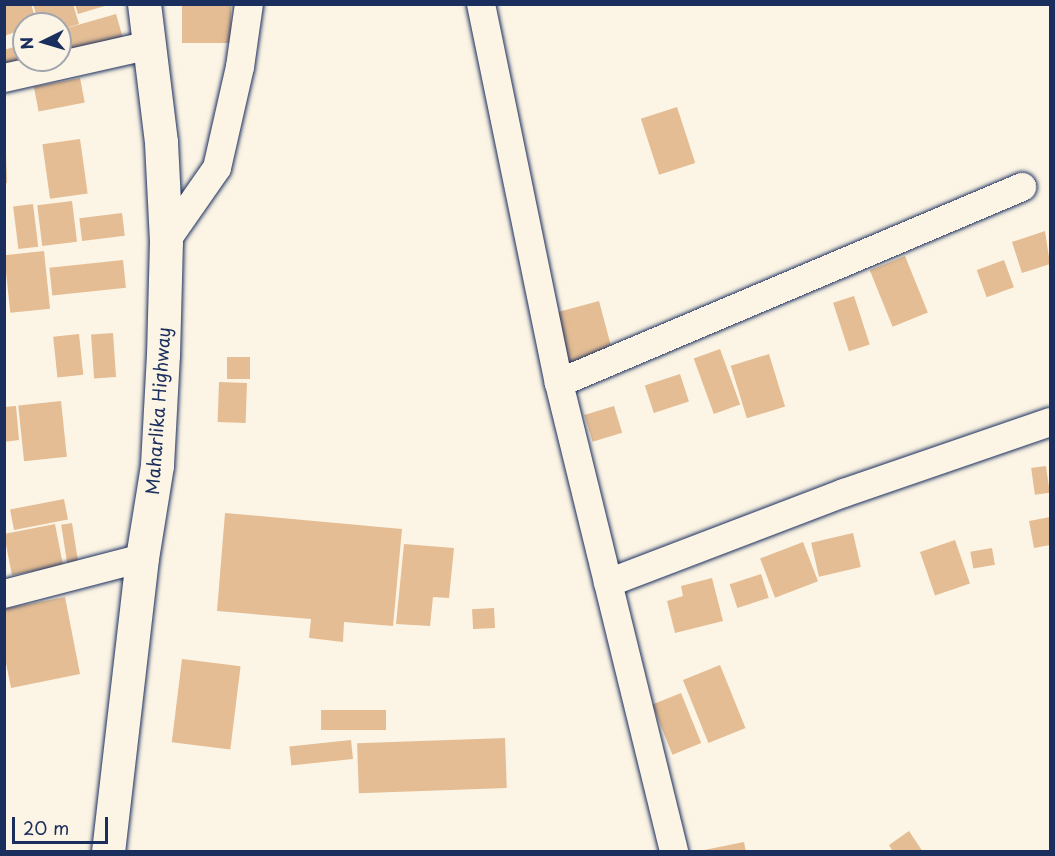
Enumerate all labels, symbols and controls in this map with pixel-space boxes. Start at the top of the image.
north arrow [12,12,72,72]
text: N [14,36,39,51]
street label: Maharlika Highway [141,325,175,497]
scale bar [15,805,111,843]
text: 20 m [23,814,69,841]

